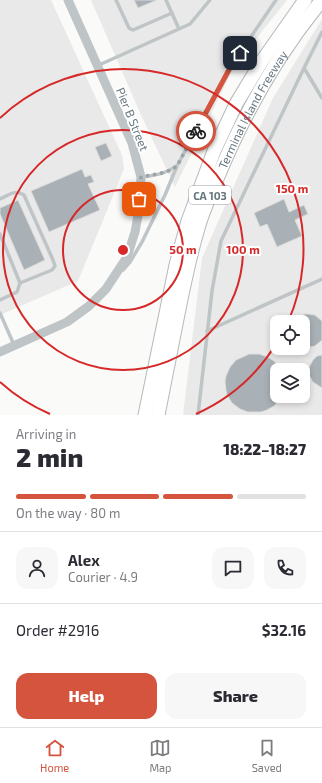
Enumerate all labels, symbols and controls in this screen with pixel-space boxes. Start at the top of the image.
pin [223,36,257,70]
icon: home [229,42,251,64]
street label: Terminal Island Freeway [215,47,290,171]
street label: Pier B Street [114,85,152,153]
courier [176,111,216,151]
icon: bike [185,120,207,142]
text: 150 m [276,181,308,195]
pin [122,182,156,216]
road number: CA 103 [189,186,231,204]
icon: bag [128,188,150,210]
text: 50 m [169,242,197,256]
text: 100 m [226,242,260,256]
centre of rings [116,243,130,257]
map controls [270,315,310,403]
button: locate [270,315,310,355]
button: layers [270,363,310,403]
text: Arriving in [16,426,76,442]
text: 18:22–18:27 [223,440,306,458]
text: 2 min [16,441,83,472]
text: On the way · 80 m [16,505,120,521]
button: person [16,547,58,589]
button: chat [212,547,254,589]
button: phone [264,547,306,589]
text: Alex [68,551,100,569]
text: Courier · 4.9 [68,569,138,585]
text: Order #2916 [16,621,99,639]
text: $32.16 [262,621,306,639]
button: Help [16,673,157,719]
button: Share [165,673,306,719]
tab: Home [40,737,69,774]
tab: Map [149,737,172,774]
tab: Saved [252,737,282,774]

